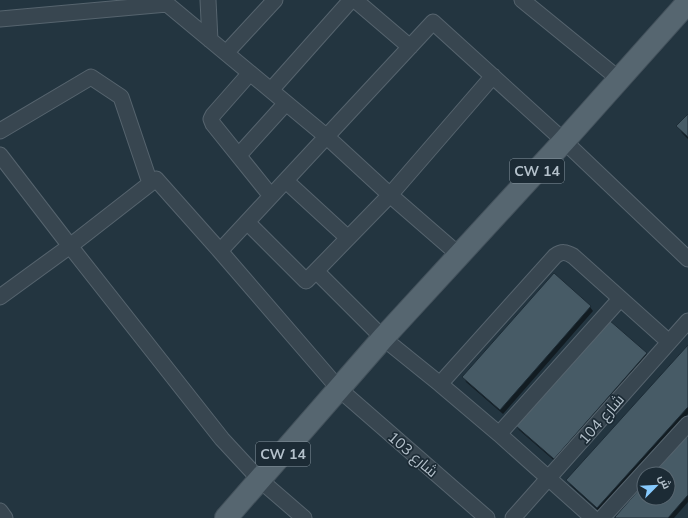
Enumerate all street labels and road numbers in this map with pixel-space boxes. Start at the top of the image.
road number: CW 14 [510,159,564,183]
street label: شارع 104 [574,390,629,449]
street label: شارع 103 [383,427,442,482]
road number: CW 14 [256,442,310,466]

